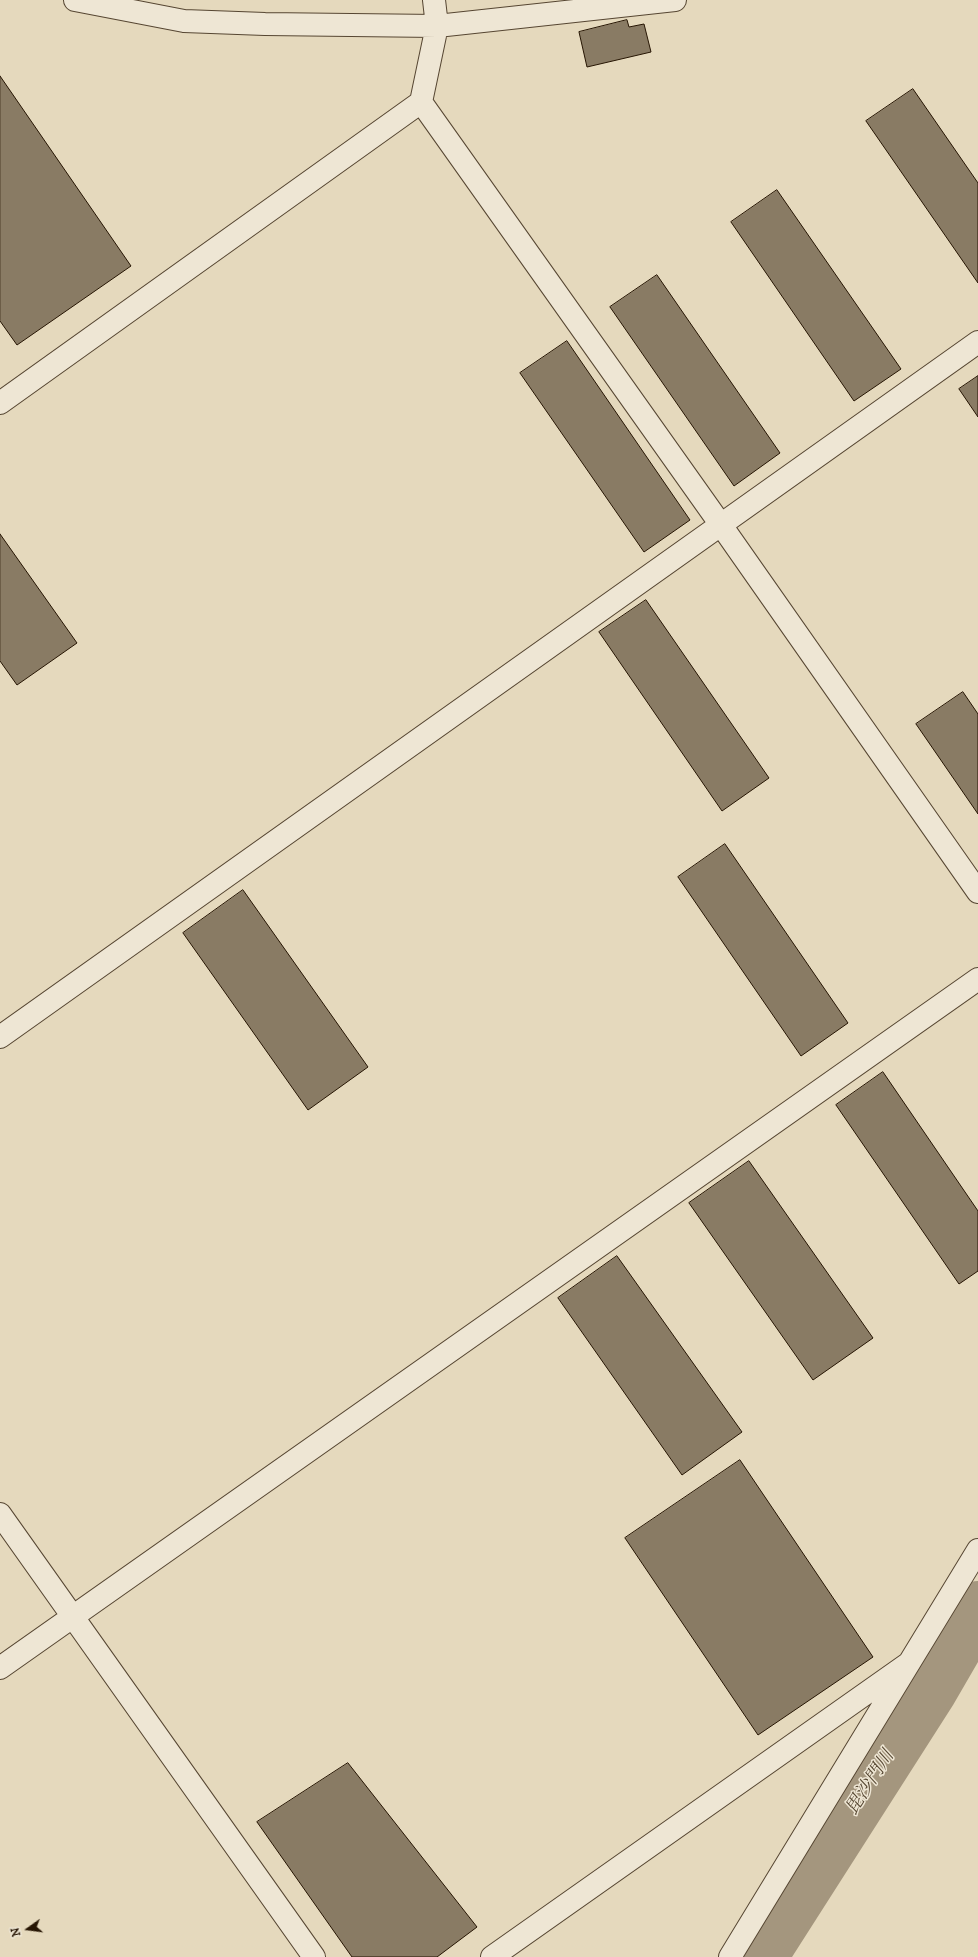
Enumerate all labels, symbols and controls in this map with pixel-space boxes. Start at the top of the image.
water label: 毘沙門川 [842,1747,900,1819]
north arrow [8,1909,48,1949]
text: N [8,1926,24,1938]

